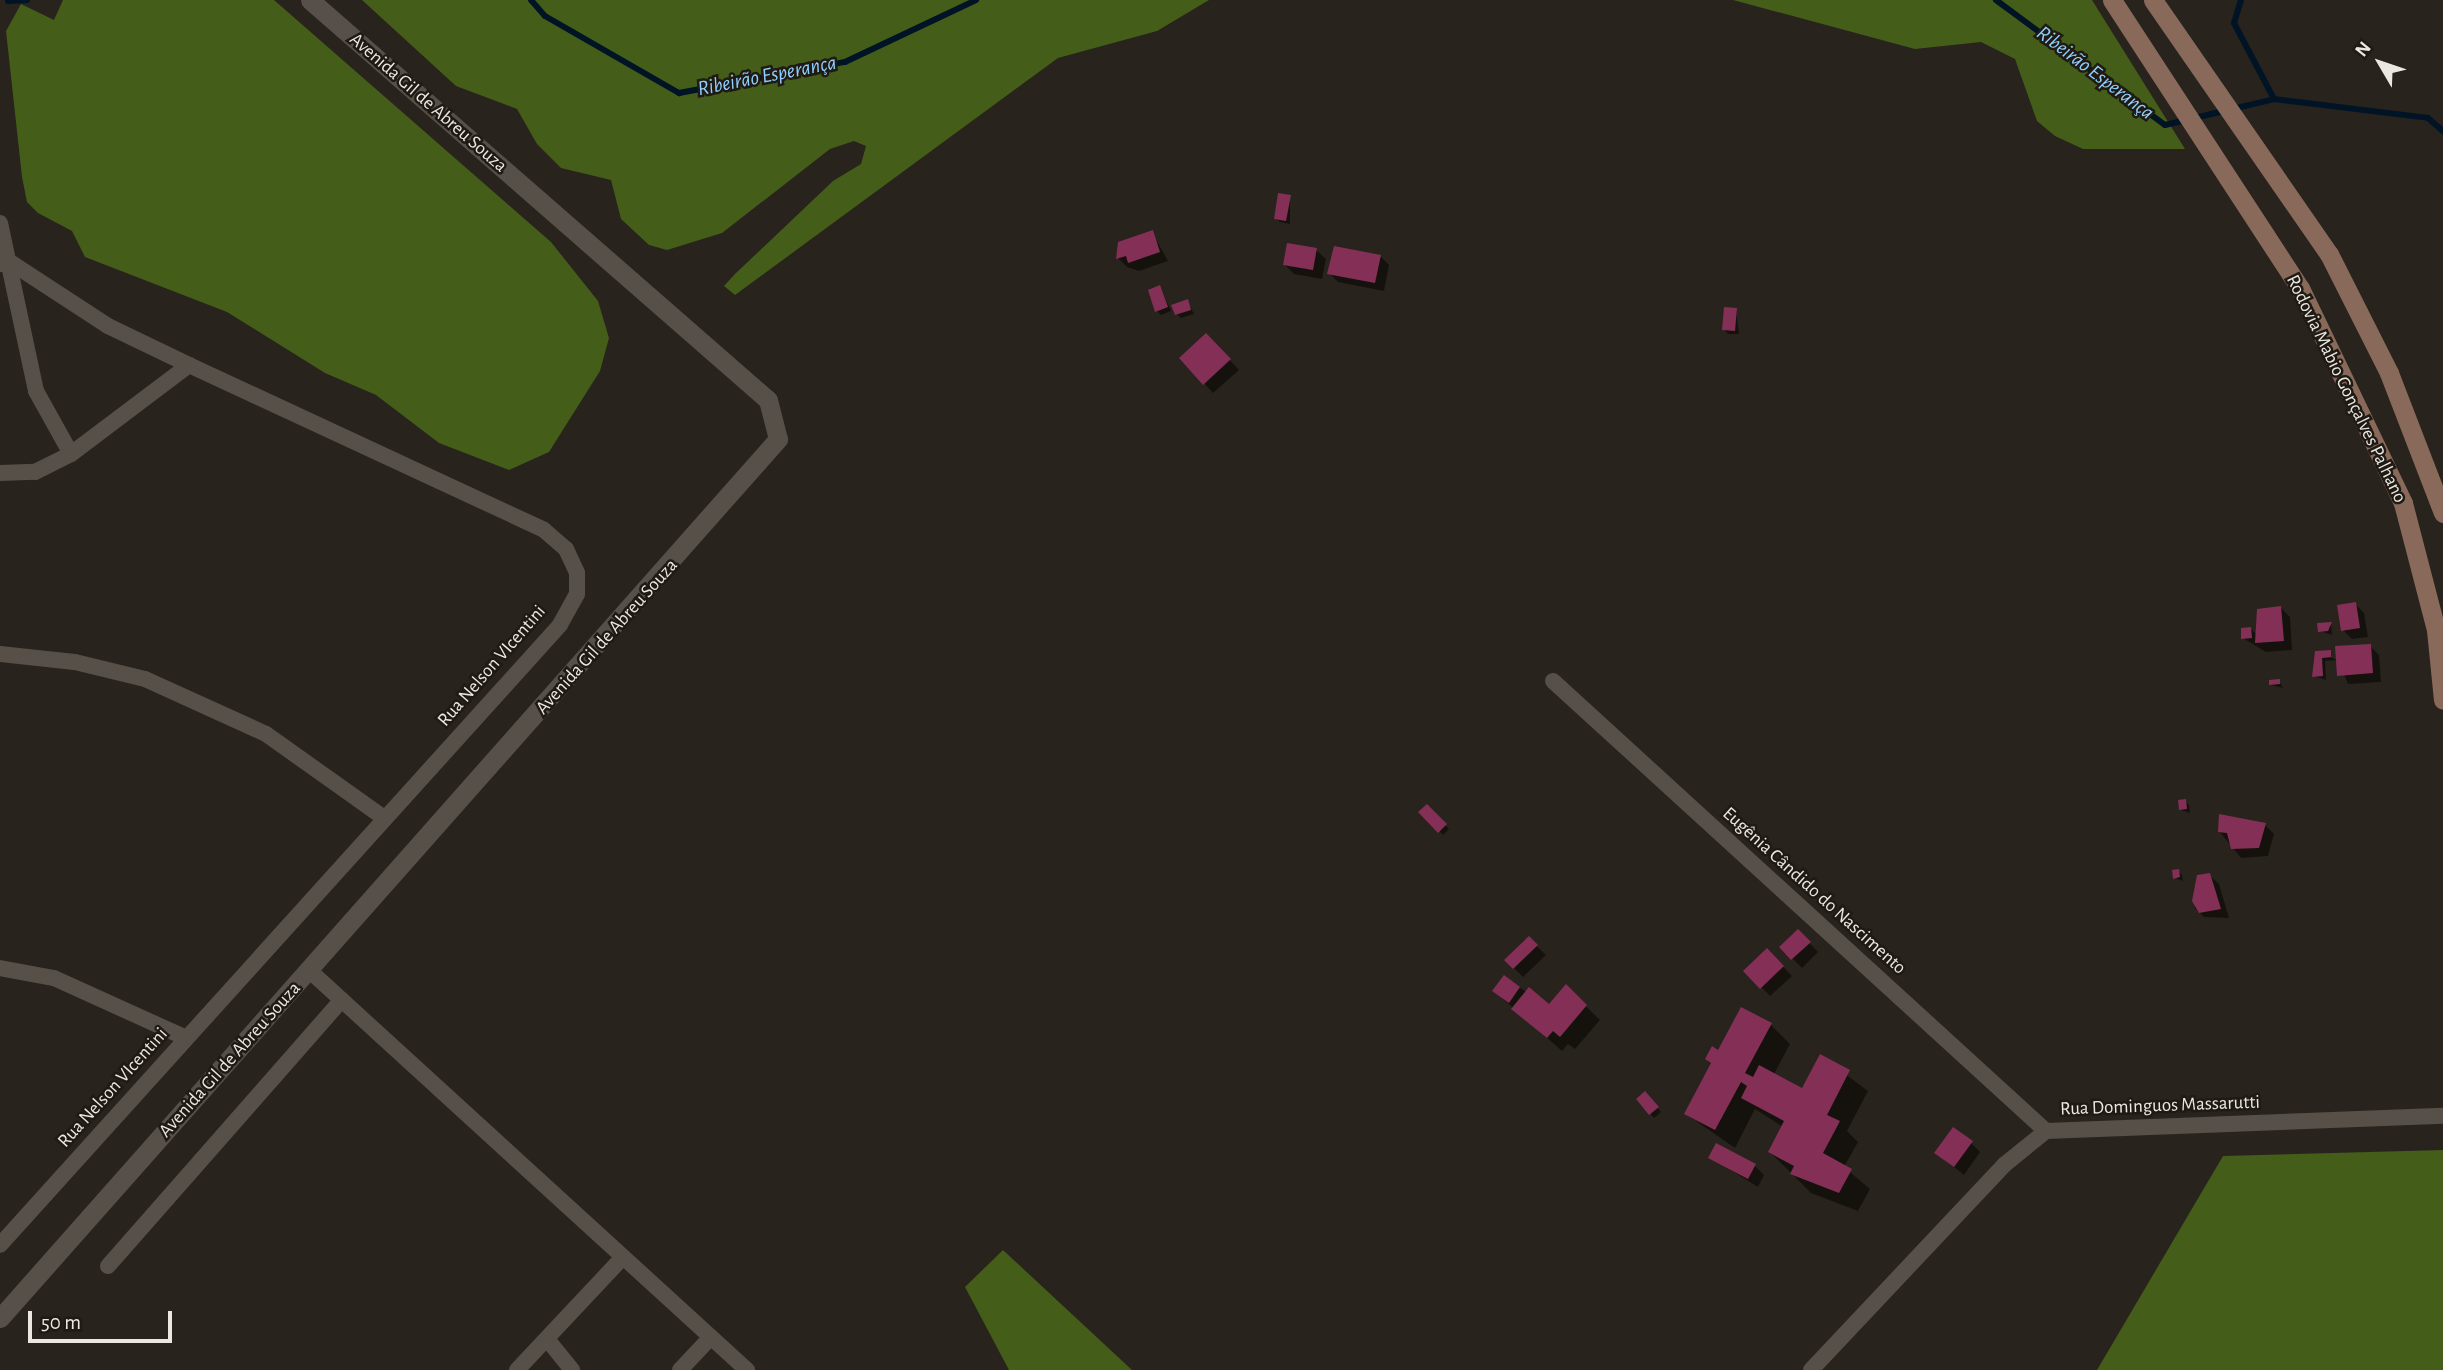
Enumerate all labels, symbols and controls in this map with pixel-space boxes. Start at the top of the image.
water label: Ribeirão Esperança [2031,21,2159,125]
street label: Avenida Gil de Abreu Souza [345,28,511,178]
north arrow [2345,28,2415,98]
text: N [2352,38,2375,61]
water label: Ribeirão Esperança [696,50,838,102]
street label: Rodovia Mabio Gonçalves Palhano [2281,271,2411,507]
street label: Avenida Gil de Abreu Souza [531,555,683,719]
street label: Rua Nelson VIcentini [433,601,551,731]
street label: Eugênia Cândido do Nascimento [1717,802,1911,980]
street label: Avenida Gil de Abreu Souza [154,978,306,1142]
street label: Rua Nelson VIcentini [53,1023,173,1153]
street label: Rua Dominguos Massarutti [2060,1091,2260,1121]
scale bar [32,1296,175,1340]
text: 50 m [41,1312,81,1333]

